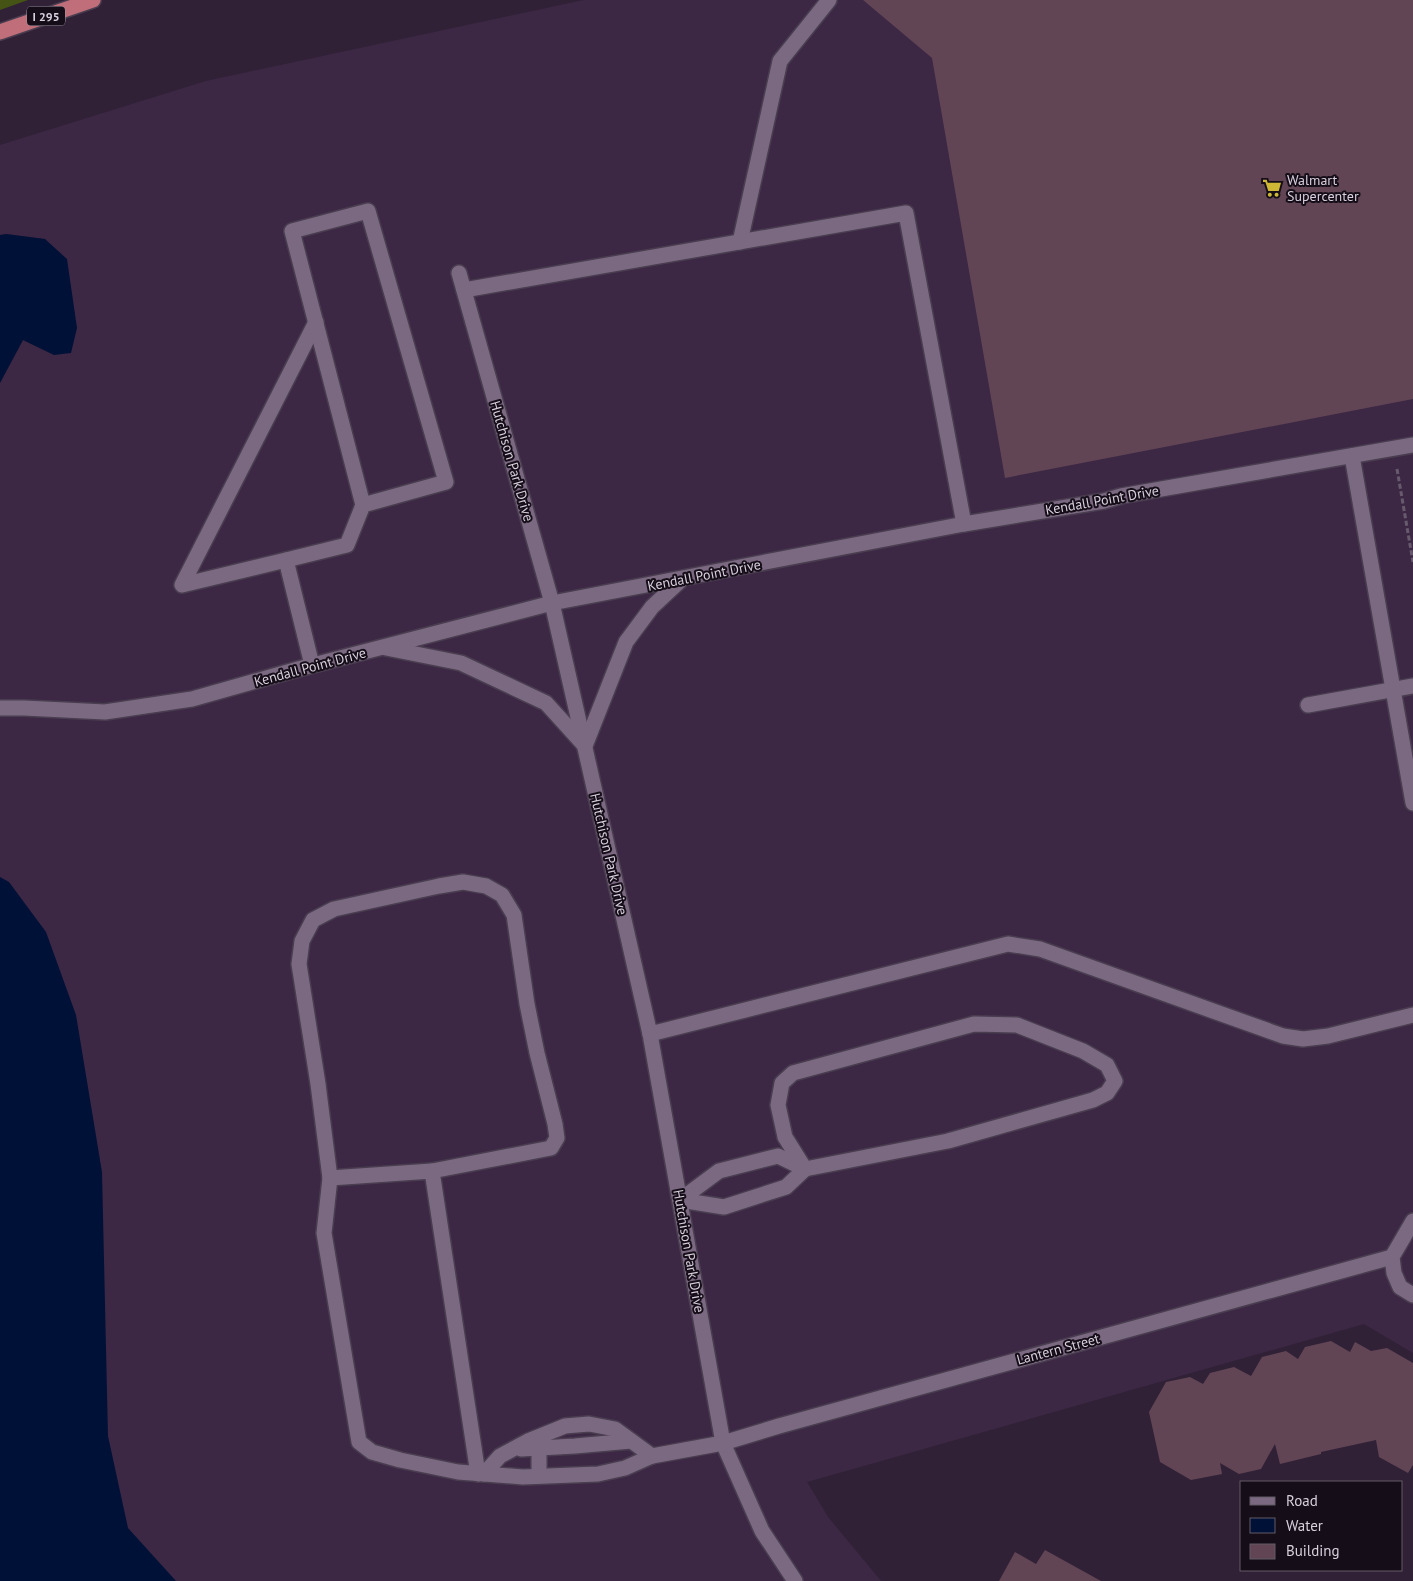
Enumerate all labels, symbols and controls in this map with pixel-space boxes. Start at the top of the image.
road number: I 295 [27,7,65,26]
place label: Walmart Supercenter [1287,171,1359,205]
supermarket icon: Walmart Supercenter [1261,177,1283,199]
street label: Hutchison Park Drive [486,399,538,523]
street label: Kendall Point Drive [1044,481,1160,519]
street label: Kendall Point Drive [646,555,762,595]
street label: Kendall Point Drive [252,643,368,691]
street label: Hutchison Park Drive [586,791,632,917]
street label: Hutchison Park Drive [669,1188,709,1314]
street label: Lantern Street [1015,1329,1102,1369]
legend [1240,1481,1403,1571]
text: Road [1286,1491,1318,1510]
text: Water [1286,1516,1323,1535]
text: Building [1286,1541,1340,1560]

